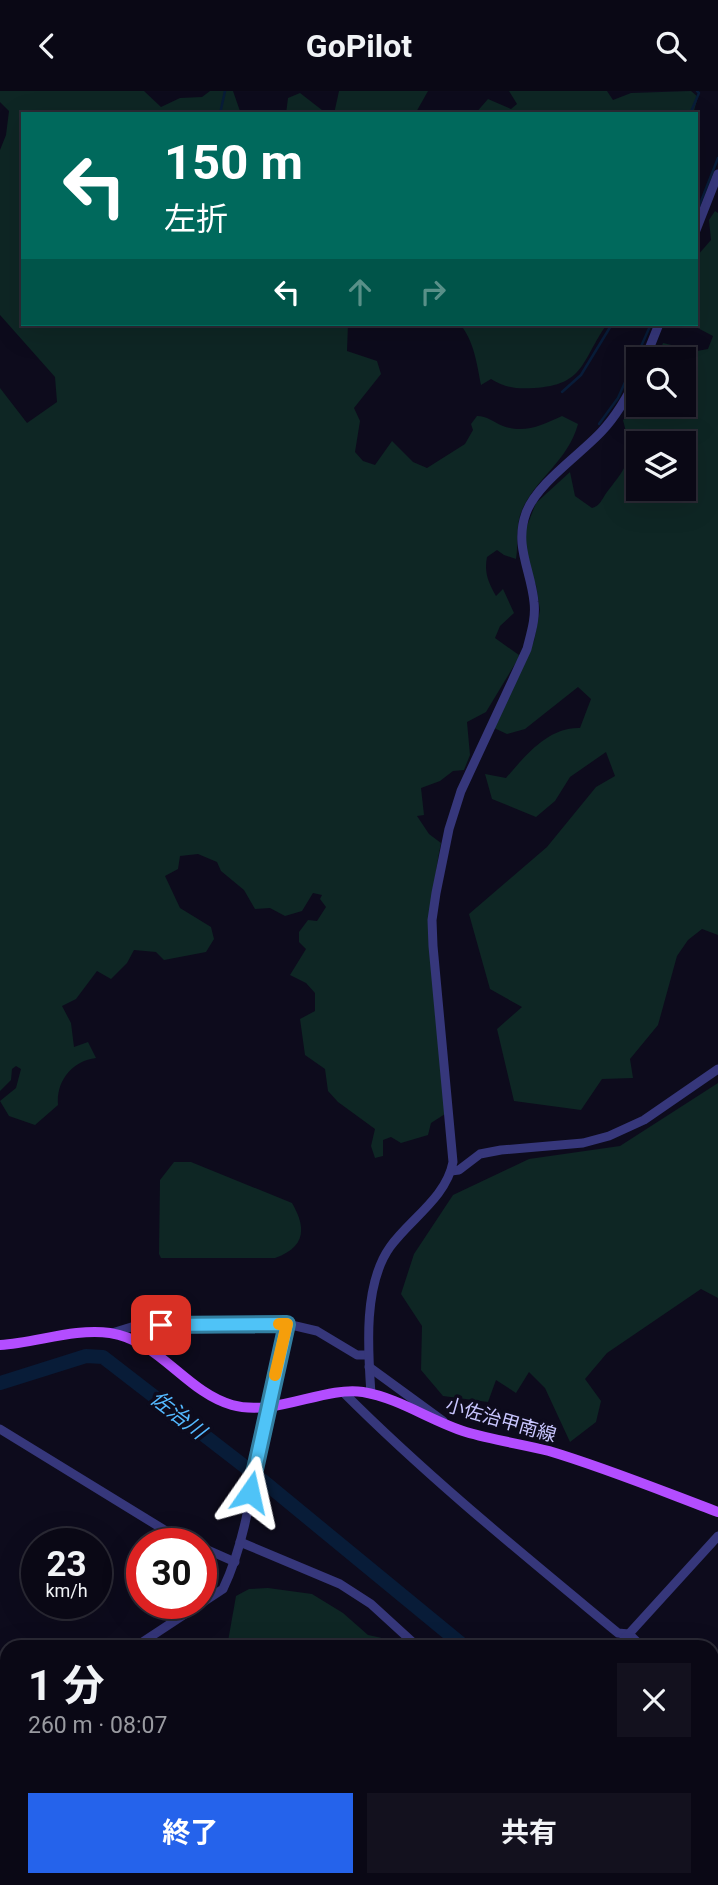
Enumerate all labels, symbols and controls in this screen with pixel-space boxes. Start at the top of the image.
icon: back [28,27,66,65]
text: GoPilot [306,27,412,65]
icon: search [652,27,690,65]
text: 150 m [164,134,303,191]
icon: left [49,140,140,231]
text: 左折 [164,200,228,238]
icon: left [268,273,306,311]
icon: ahead [341,273,379,311]
icon: right [414,273,452,311]
map controls [626,347,696,501]
button: search [626,347,696,417]
button: layers [626,431,696,501]
pin [131,1295,191,1355]
icon: arrive [142,1306,180,1344]
water label: 佐治川 [146,1386,212,1445]
street label: 小佐治甲南線 [443,1393,559,1447]
position arrow [213,1455,287,1529]
speed limit sign: 30 [126,1528,217,1619]
text: 23 [46,1544,87,1585]
text: km/h [45,1580,88,1601]
text: 1 分 [28,1661,105,1710]
button: close [617,1663,691,1737]
text: 260 m · 08:07 [28,1712,167,1739]
button: 終了 [28,1793,353,1873]
button: 共有 [367,1793,691,1873]

